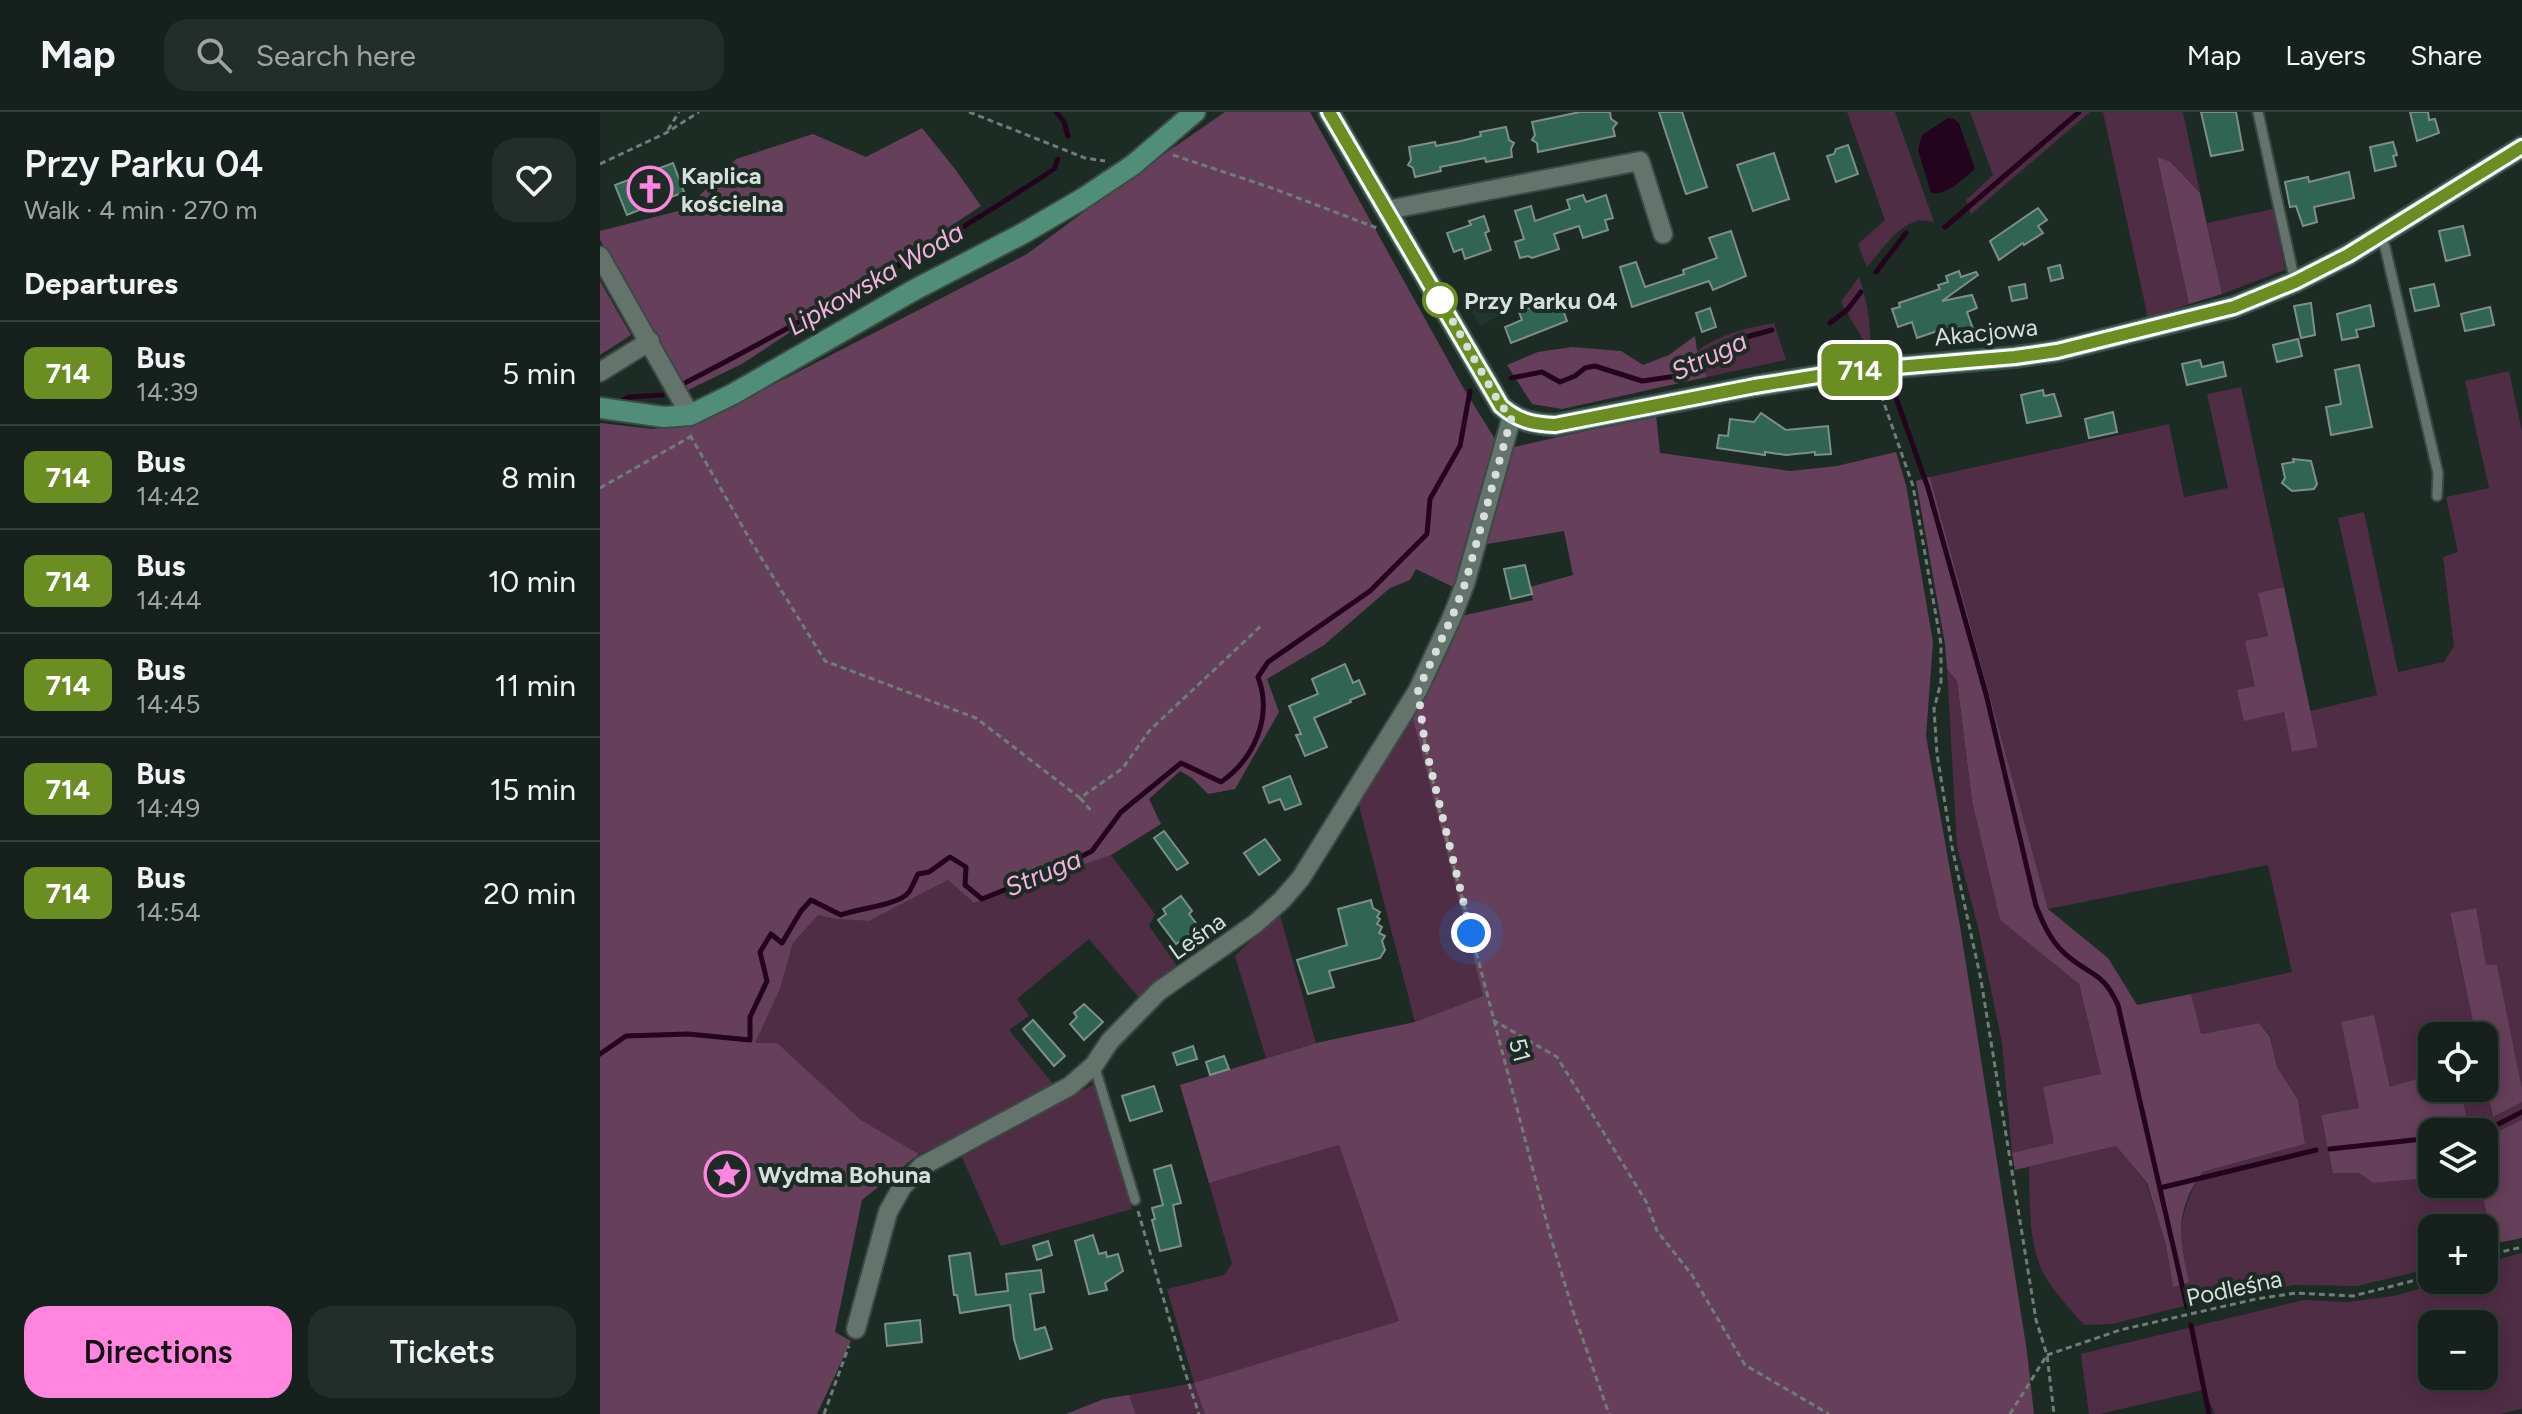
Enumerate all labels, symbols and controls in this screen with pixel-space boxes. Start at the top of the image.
search box [164,19,724,91]
text: Map [40,32,116,78]
icon: search [192,33,236,77]
text: Search here [256,37,416,74]
text: Map [2187,38,2241,72]
text: Layers [2285,38,2366,72]
text: Share [2410,38,2482,72]
button: heart [492,138,576,222]
text: Przy Parku 04 [24,141,263,187]
place label: Kaplica kościelna [681,161,784,218]
church icon: Kaplica kościelna [626,165,674,213]
text: Walk · 4 min · 270 m [24,194,257,226]
water label: Lipkowska Woda [781,216,969,342]
text: Departures [24,265,178,302]
marker: Przy Parku 04 [1423,283,1457,317]
place label: Przy Parku 04 [1464,286,1618,315]
street label: Akacjowa [1933,312,2039,352]
water label: Struga [1666,325,1752,387]
text: Bus [136,339,185,376]
line badge: 714 [1814,344,1906,396]
text: 714 [1837,353,1883,387]
text: 5 min [502,355,576,392]
text: 714 [45,356,91,390]
text: 14:39 [136,376,198,408]
text: Bus [136,443,185,480]
text: 8 min [501,459,576,496]
text: 714 [45,460,91,494]
text: 14:42 [136,480,200,512]
text: Bus [136,547,185,584]
text: 10 min [488,563,576,600]
text: 714 [45,564,91,598]
text: 14:44 [136,584,202,616]
text: Bus [136,651,185,688]
text: 11 min [495,667,576,704]
text: 714 [45,668,91,702]
text: 14:45 [136,688,201,720]
text: Bus [136,755,185,792]
text: 15 min [490,771,576,808]
text: 714 [45,772,91,806]
text: 14:49 [136,792,200,824]
water label: Struga [1000,843,1086,903]
text: Bus [136,859,185,896]
text: 20 min [483,875,576,912]
text: 714 [45,876,91,910]
text: 14:54 [136,896,201,928]
street label: Leśna [1163,906,1231,966]
your location [1451,913,1491,953]
map controls [2418,1022,2498,1390]
button: locate [2418,1022,2498,1102]
street label: 51 [1503,1035,1537,1065]
button: layers [2418,1118,2498,1198]
place icon: Wydma Bohuna [703,1150,751,1198]
place label: Wydma Bohuna [758,1160,931,1189]
button: + [2418,1214,2498,1294]
street label: Podleśna [2184,1264,2284,1312]
button: Directions [24,1306,292,1398]
button: Tickets [308,1306,576,1398]
button: − [2418,1310,2498,1390]

